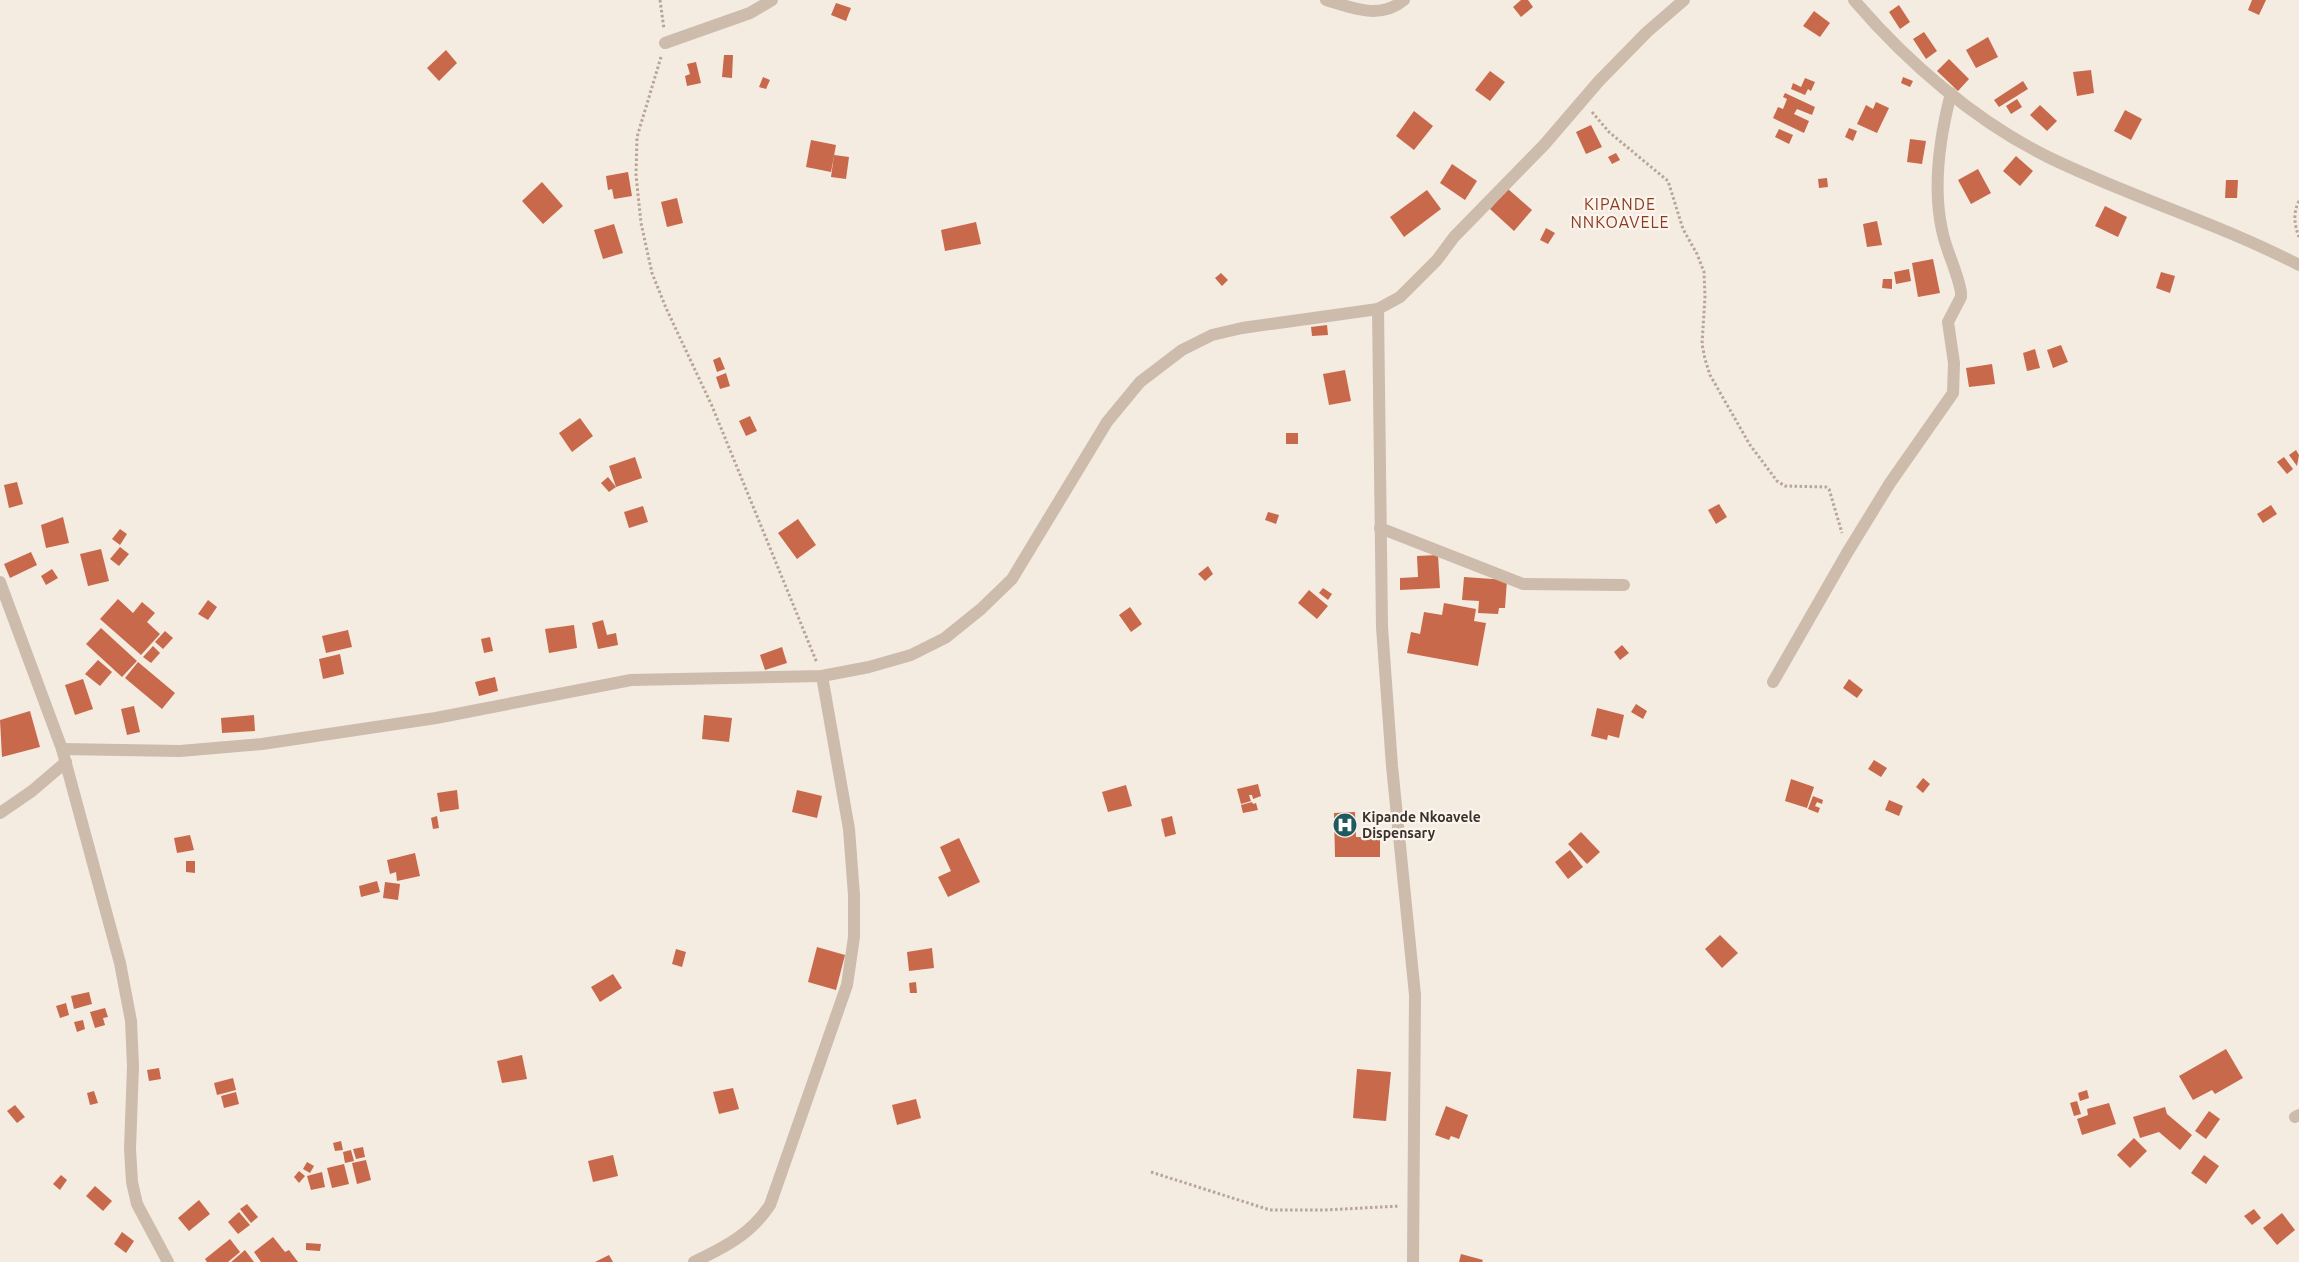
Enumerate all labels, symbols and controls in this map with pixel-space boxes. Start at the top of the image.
district label: KIPANDE NNKOAVELE [1570,195,1670,231]
place label: Kipande Nkoavele Dispensary [1362,809,1481,841]
hospital icon: Kipande Nkoavele Dispensary [1332,812,1358,838]

